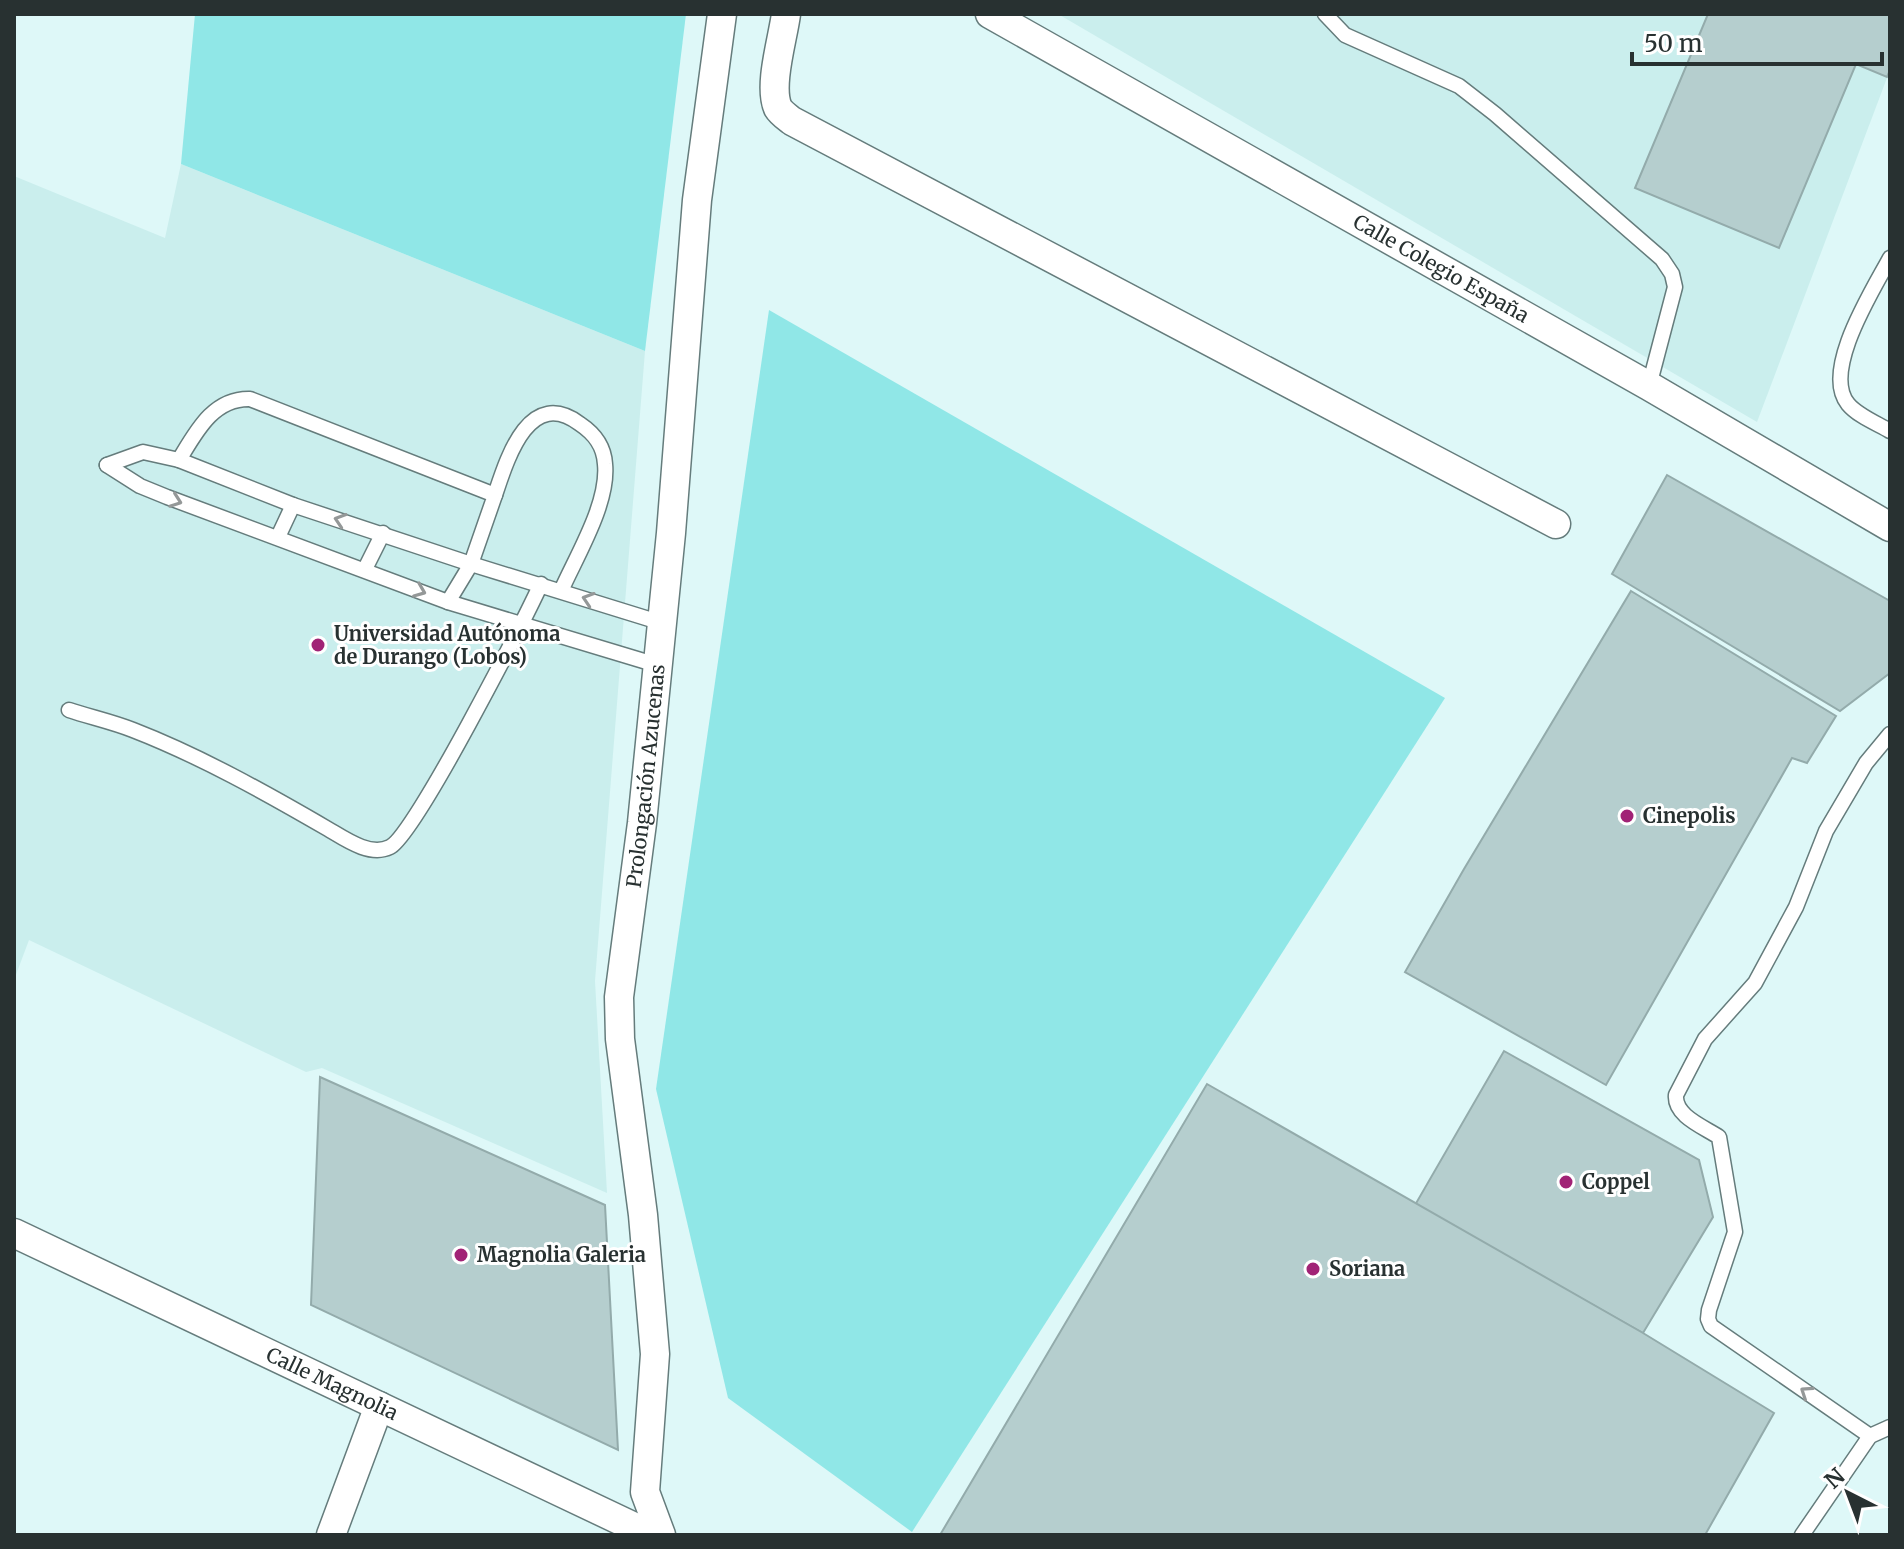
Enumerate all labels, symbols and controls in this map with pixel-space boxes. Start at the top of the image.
scale bar [1632,16,1882,66]
text: 50 m [1644,28,1703,59]
street label: Calle Colegio España [1349,209,1534,328]
one-way arrow [168,491,182,507]
one-way arrow [334,513,347,529]
one-way arrow [412,581,426,598]
one-way arrow [581,592,595,608]
place label: Universidad Autónoma de Durango (Lobos) [334,621,560,669]
marker: Universidad Autónoma de Durango (Lobos) [309,636,327,654]
street label: Prolongación Azucenas [621,663,670,889]
place label: Cinepolis [1643,803,1736,828]
marker: Cinepolis [1618,807,1636,825]
place label: Coppel [1582,1169,1650,1194]
marker: Coppel [1557,1173,1575,1191]
place label: Magnolia Galeria [477,1242,646,1267]
marker: Magnolia Galeria [452,1246,470,1264]
place label: Soriana [1329,1256,1405,1281]
marker: Soriana [1304,1260,1322,1278]
street label: Calle Magnolia [262,1341,402,1425]
one-way arrow [1800,1387,1814,1402]
north arrow [1808,1453,1888,1533]
text: N [1819,1462,1851,1494]

